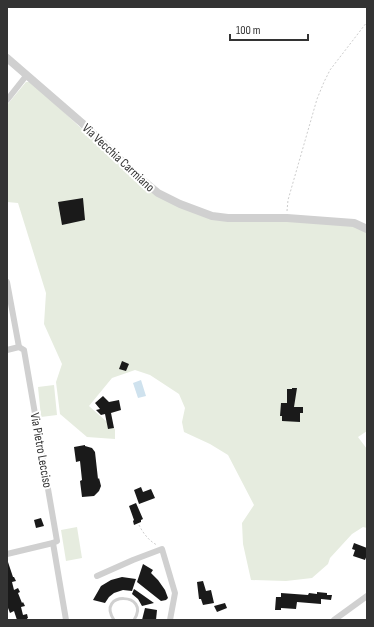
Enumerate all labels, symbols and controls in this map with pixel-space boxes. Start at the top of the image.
scale bar [230,16,308,42]
text: 100 m [236,23,261,38]
street label: Via Vecchia Carmiano [79,120,158,195]
street label: Via Pietro Lecciso [27,411,56,489]

